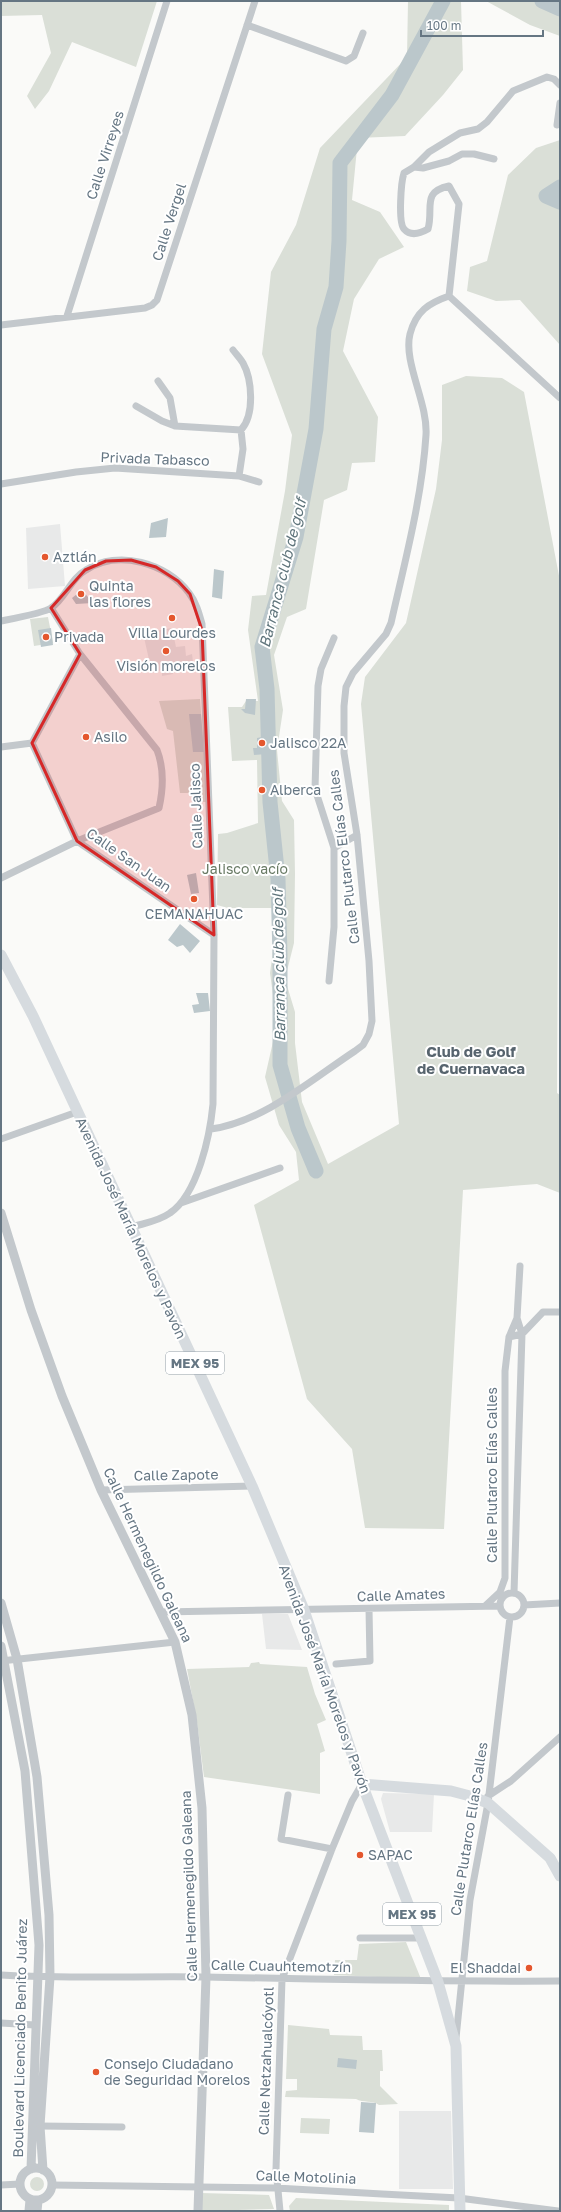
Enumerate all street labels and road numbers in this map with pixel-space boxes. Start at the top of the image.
street label: Calle Virreyes [82,108,127,202]
street label: Calle Vergel [148,181,189,263]
street label: Privada Tabasco [100,448,210,469]
street label: Calle Jalisco [186,763,205,849]
street label: Calle Plutarco Elías Calles [324,769,363,945]
street label: Calle San Juan [84,824,175,895]
street label: Avenida José María Morelos y Pavón [73,1114,190,1341]
road number: MEX 95 [166,1352,224,1374]
street label: Calle Plutarco Elías Calles [483,1387,500,1563]
street label: Calle Hermenegildo Galeana [100,1465,197,1645]
street label: Calle Zapote [133,1465,219,1484]
street label: Avenida José María Morelos y Pavón [276,1562,375,1796]
street label: Calle Amates [356,1584,446,1605]
street label: Calle Plutarco Elías Calles [446,1741,491,1917]
street label: Calle Hermenegildo Galeana [177,1790,200,1982]
road number: MEX 95 [383,1903,441,1925]
street label: Boulevard Licenciado Benito Juárez [9,1918,30,2158]
street label: Calle Cuauhtemotzín [211,1956,351,1975]
street label: Calle Netzahualcóyotl [254,1986,277,2136]
street label: Calle Motolinia [255,2166,357,2187]

